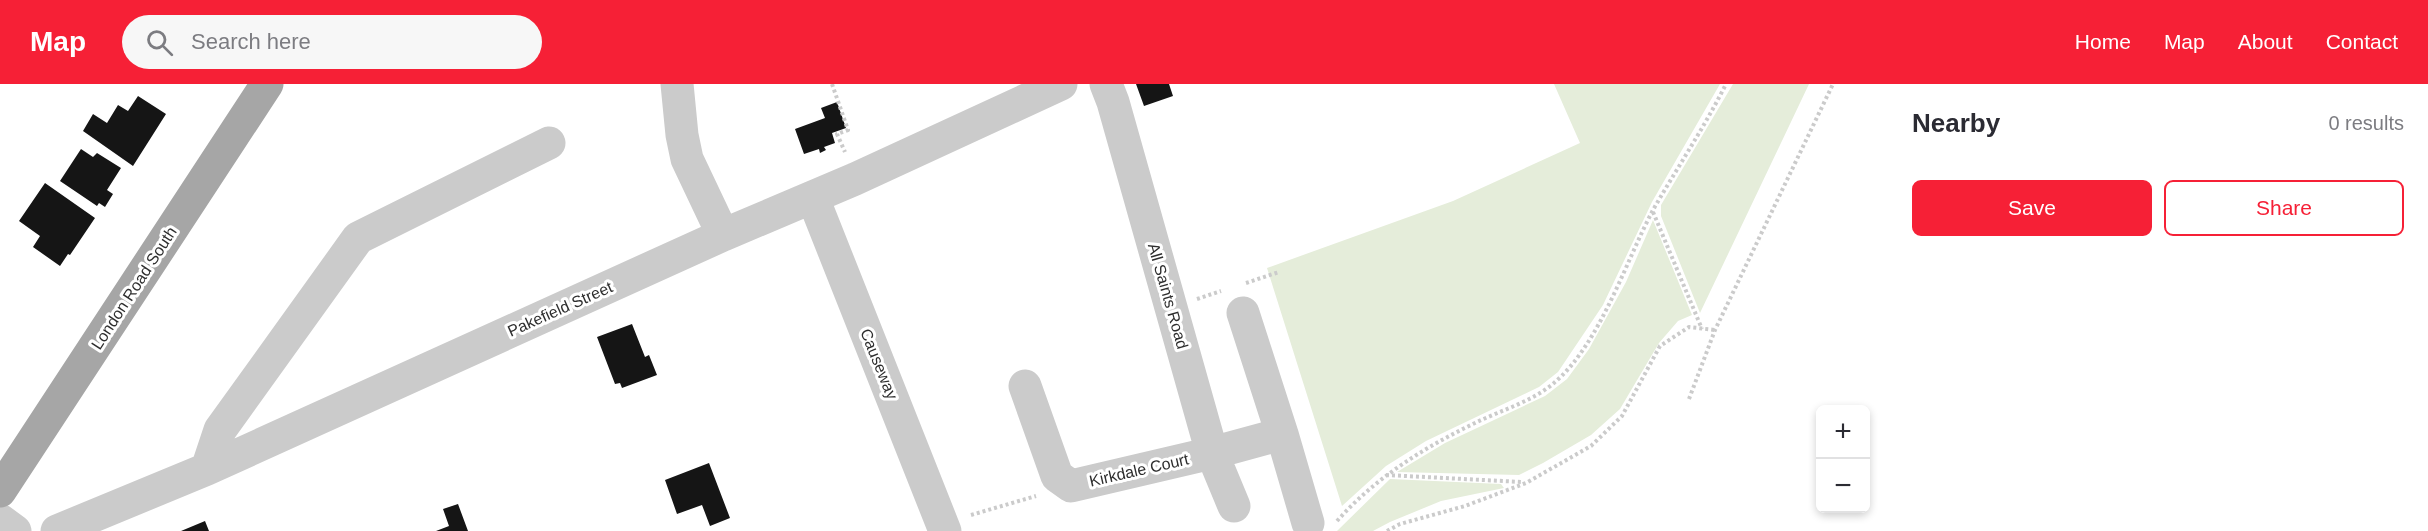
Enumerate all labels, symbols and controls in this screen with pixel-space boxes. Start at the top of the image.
search box [122,15,542,69]
text: Map [30,26,86,57]
icon: search [143,26,176,59]
text: Search here [191,29,311,54]
text: Home [2075,30,2131,53]
text: Map [2164,30,2205,53]
text: About [2238,30,2293,53]
text: Contact [2326,30,2398,53]
text: Nearby [1912,108,2000,138]
text: 0 results [2328,112,2404,134]
button: Save [1912,180,2152,236]
button: Share [2164,180,2404,236]
street label: London Road South [88,224,180,352]
street label: All Saints Road [1145,241,1191,351]
street label: Pakefield Street [505,278,616,340]
street label: Causeway [857,326,901,402]
map controls [1816,405,1870,513]
button: + [1816,405,1870,459]
street label: Kirkdale Court [1088,450,1191,490]
button: − [1816,459,1870,513]

